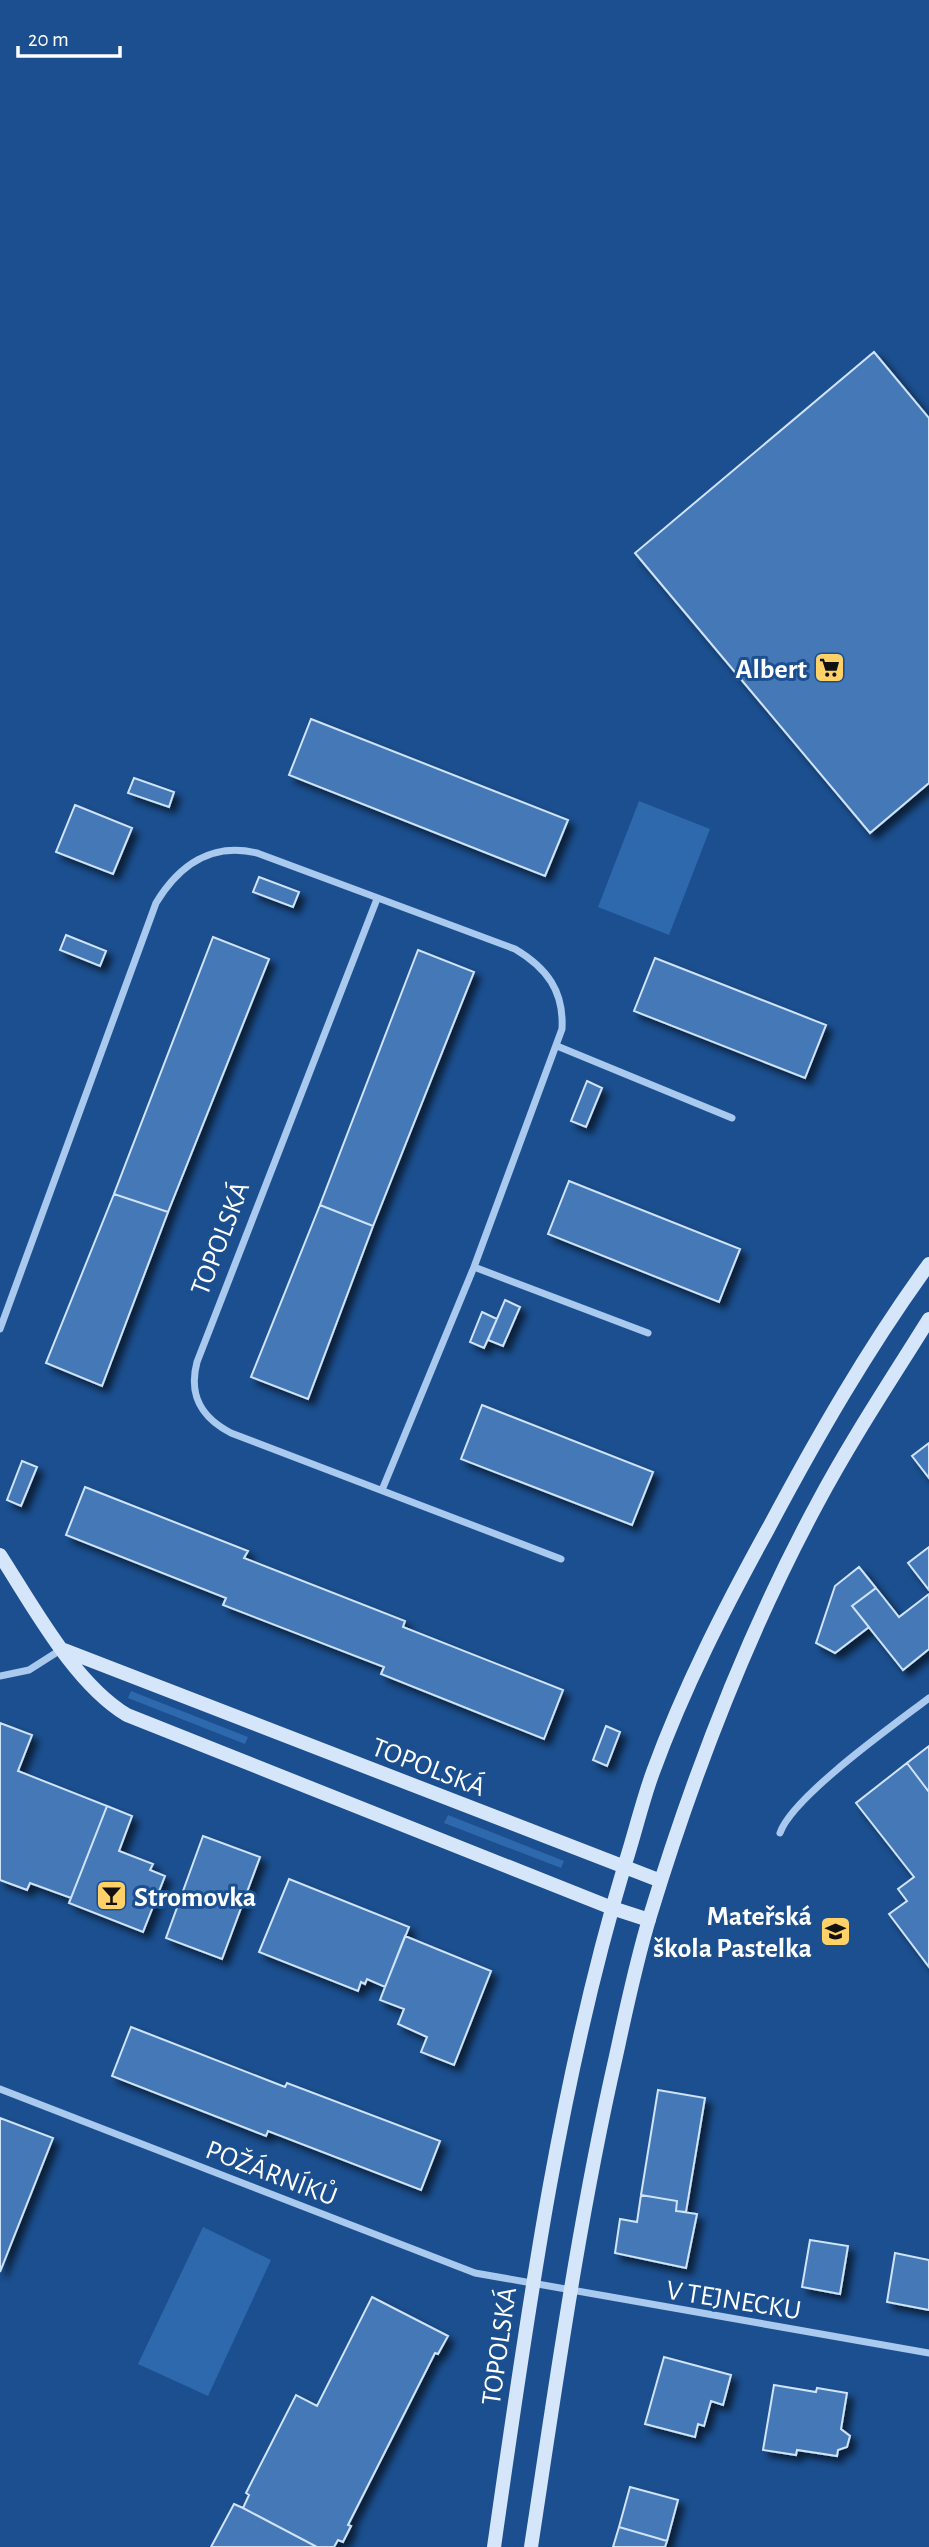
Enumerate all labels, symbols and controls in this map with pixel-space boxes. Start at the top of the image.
scale bar [18,14,119,58]
text: 20 m [28,29,69,50]
supermarket icon: Albert [813,651,847,685]
place label: Albert [735,656,808,684]
street label: TOPOLSKÁ [184,1177,255,1299]
street label: TOPOLSKÁ [368,1731,490,1802]
bar icon: Stromovka [94,1879,128,1913]
place label: Stromovka [134,1884,256,1912]
place label: Mateřská škola Pastelka [653,1903,812,1963]
school or university icon: Mateřská škola Pastelka [818,1914,852,1948]
street label: POŽÁRNÍKŮ [202,2133,342,2212]
street label: V TEJNECKU [664,2277,803,2325]
street label: TOPOLSKÁ [475,2285,522,2407]

